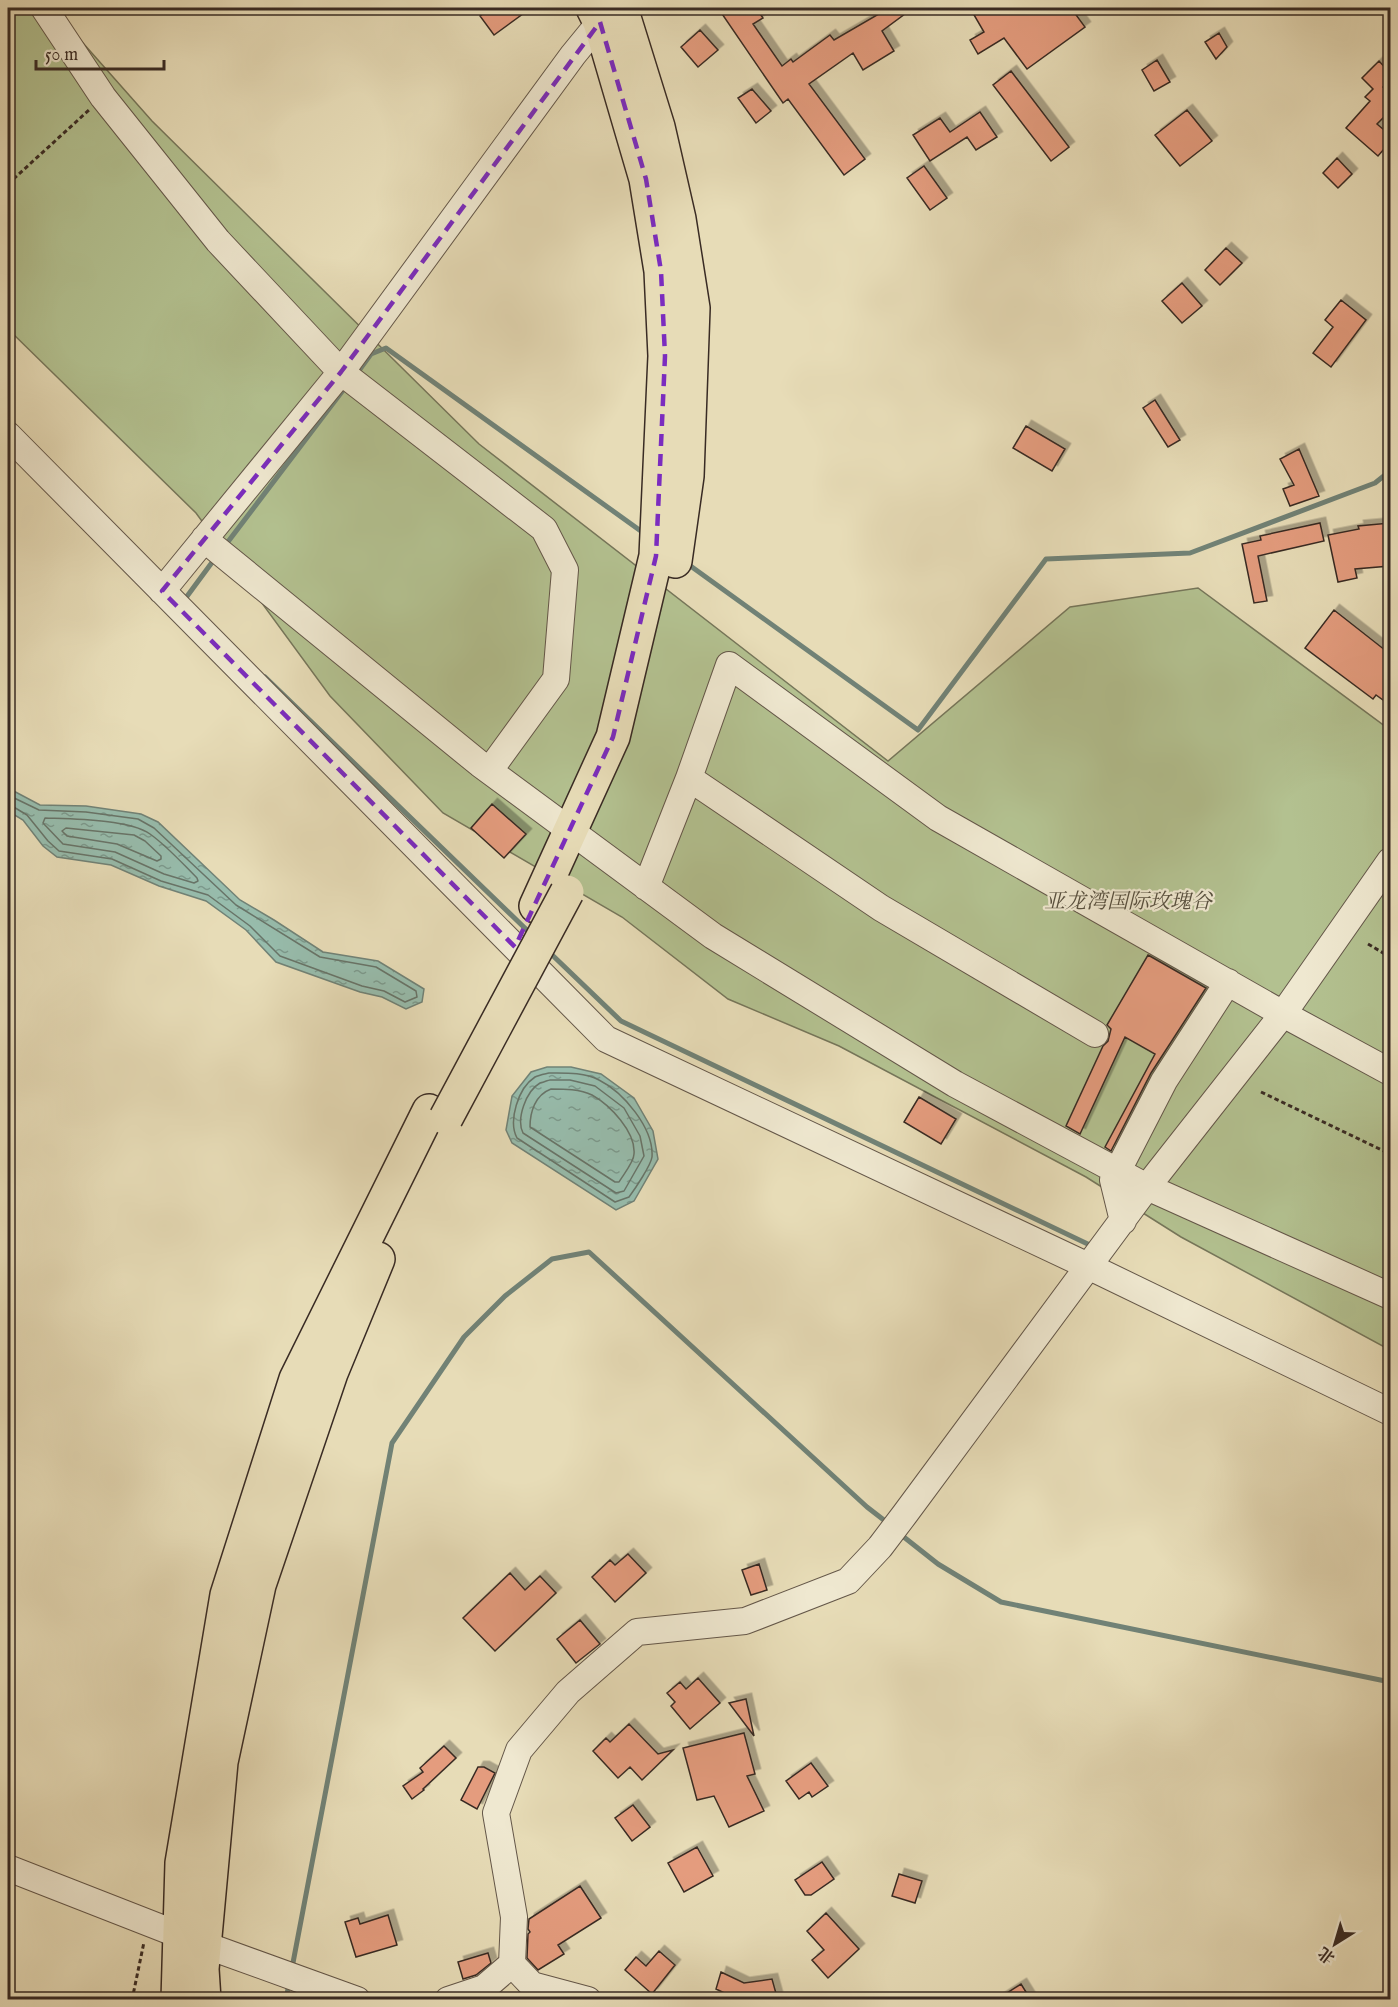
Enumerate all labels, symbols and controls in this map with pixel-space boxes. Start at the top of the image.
scale bar [36,33,164,71]
text: 50 m [45,44,78,67]
park label: 亚龙湾国际玫瑰谷 [1044,889,1214,916]
north arrow [1305,1914,1365,1974]
text: 北 [1315,1942,1340,1967]

